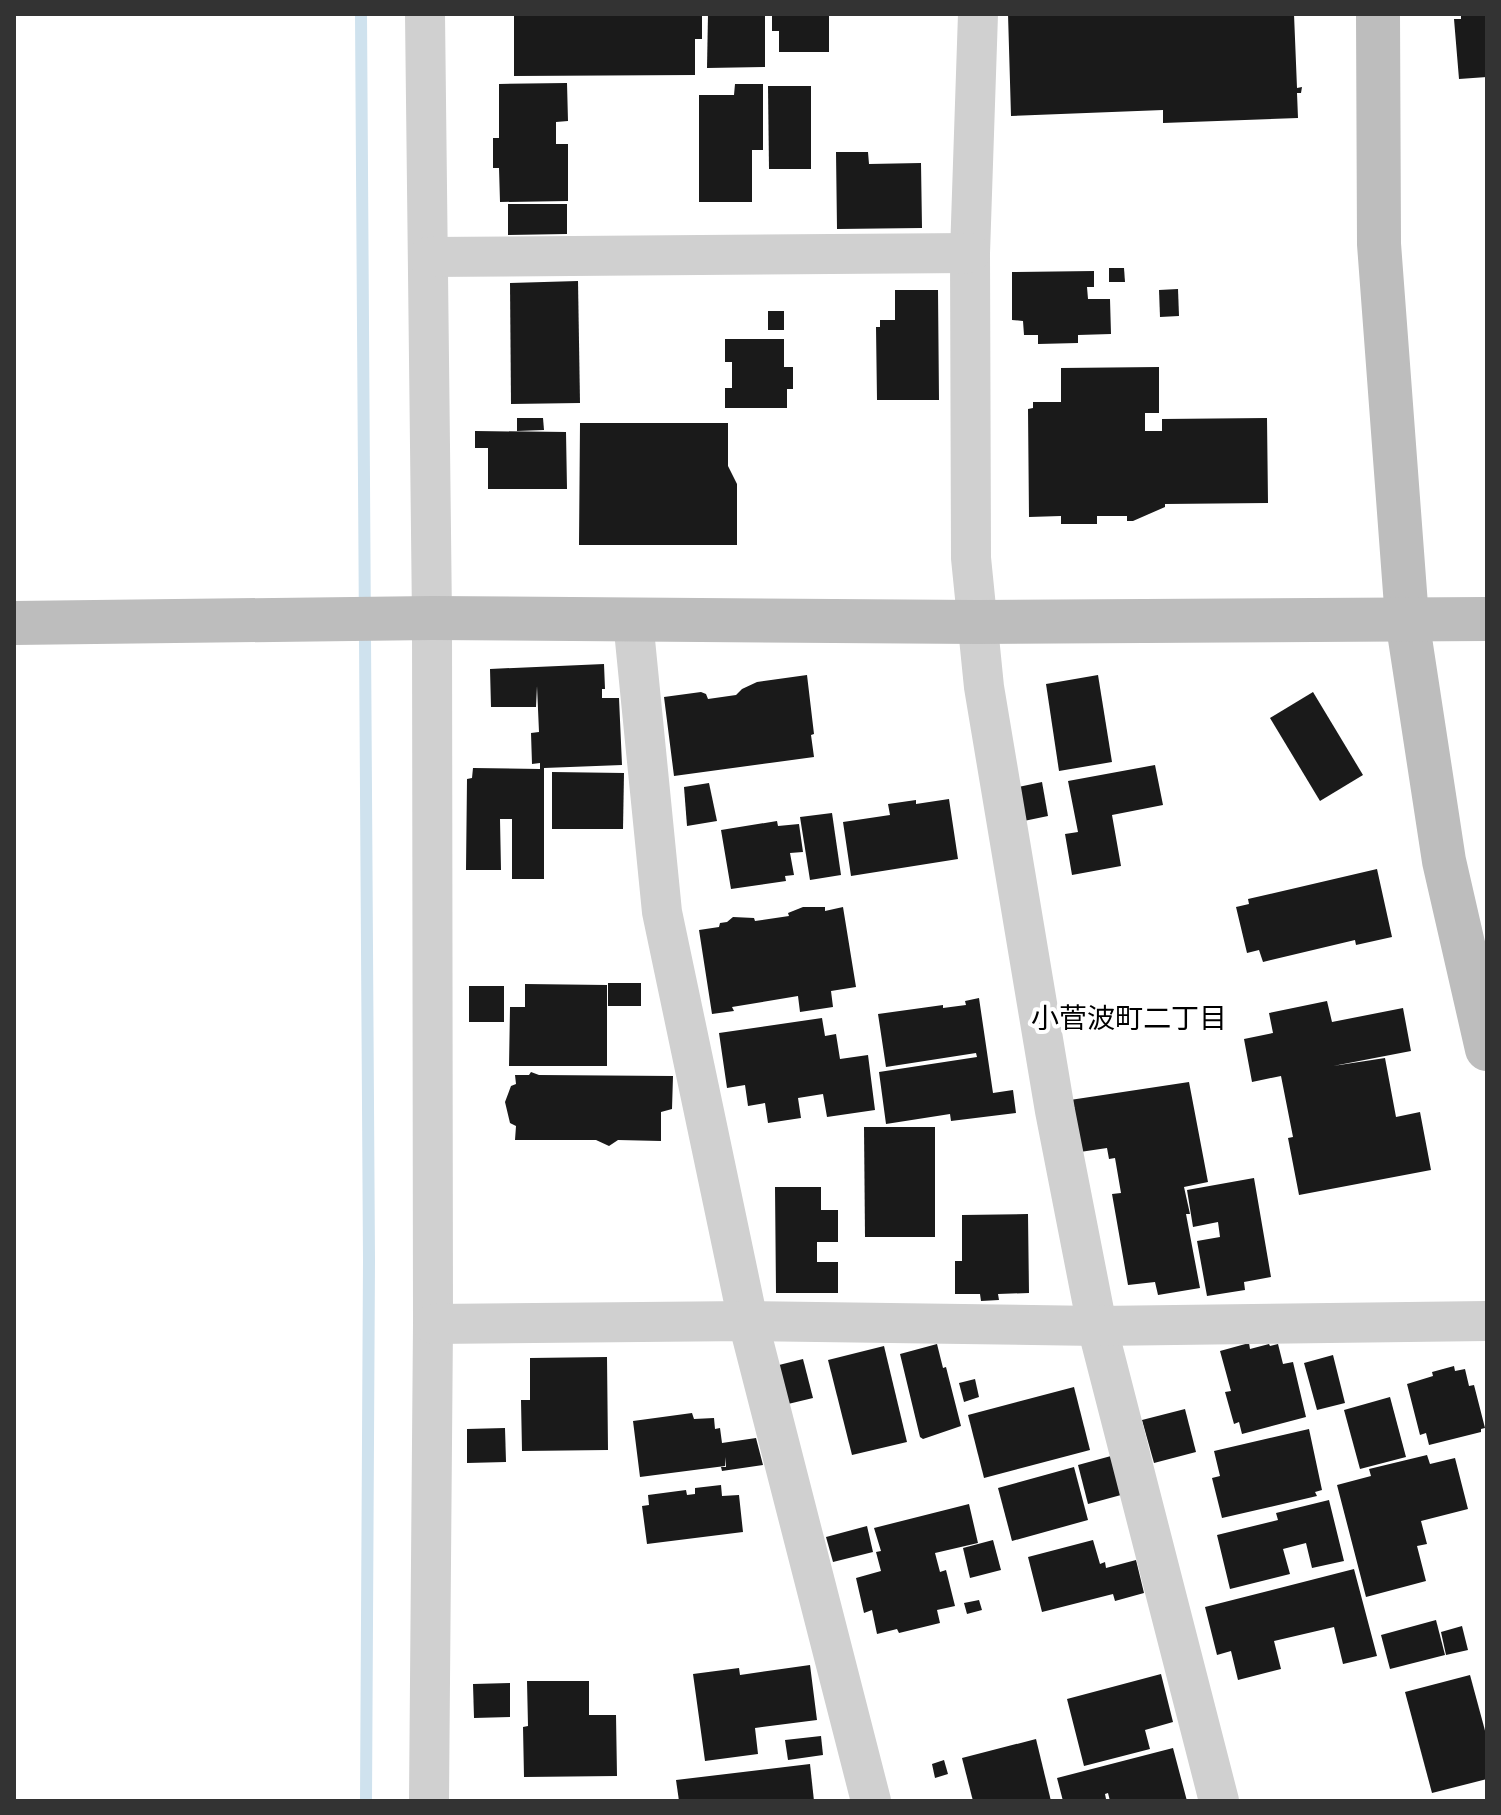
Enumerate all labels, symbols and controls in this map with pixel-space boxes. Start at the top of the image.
district label: 小菅波町二丁目 [1031,1002,1227,1035]

